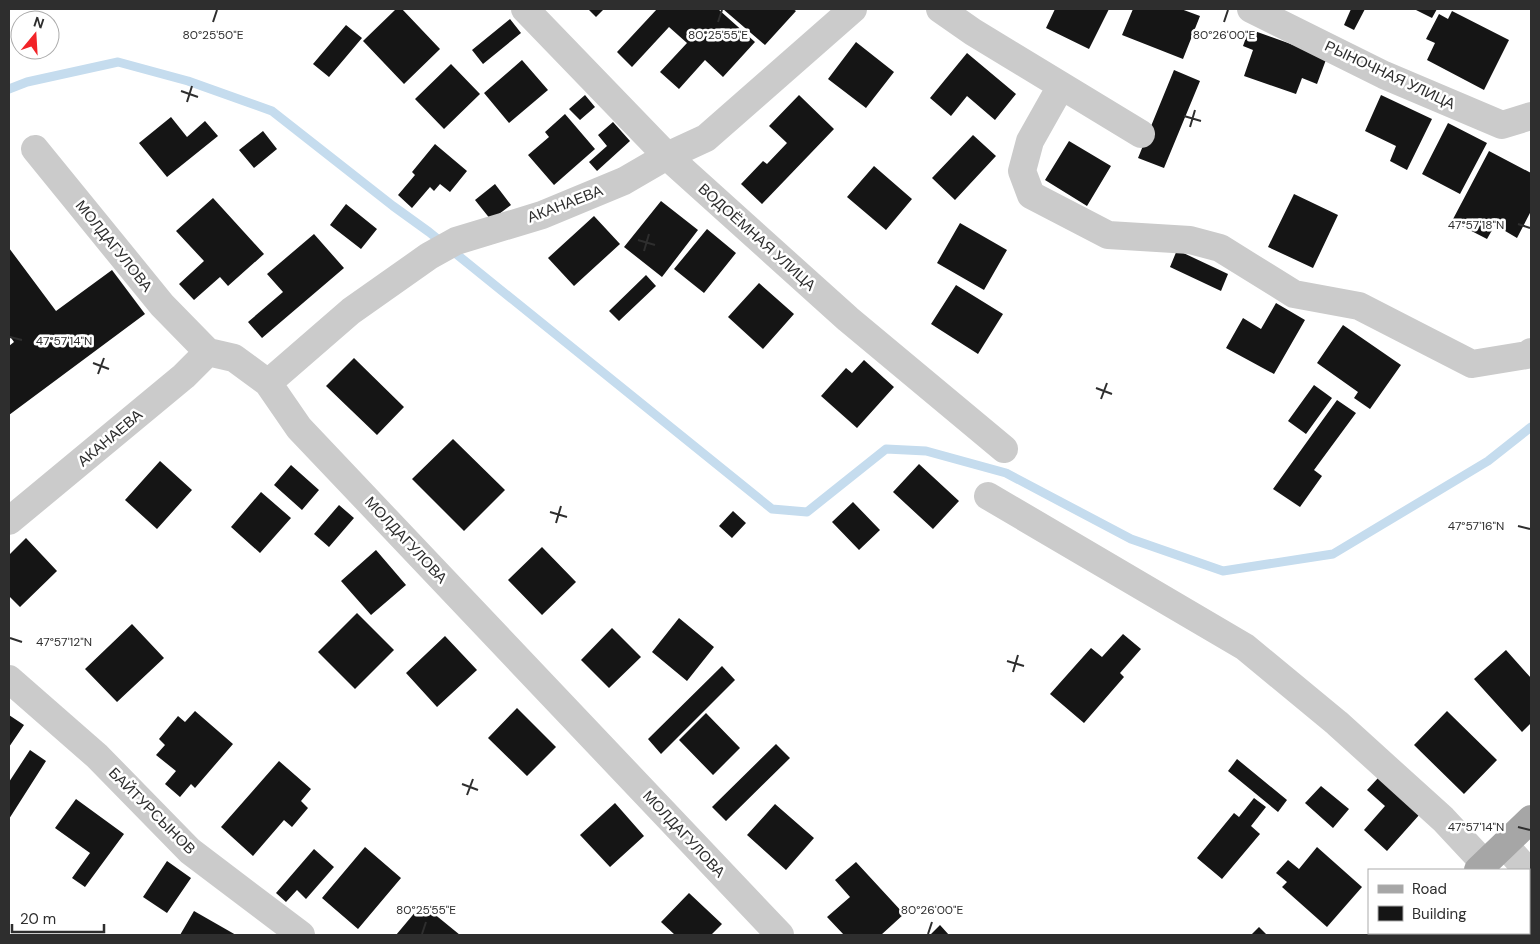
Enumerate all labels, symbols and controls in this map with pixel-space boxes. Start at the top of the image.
north arrow [10,10,60,60]
text: N [31,12,47,33]
text: 80°25'50"E [183,27,244,43]
text: 80°25'55"E [688,27,748,43]
text: 80°26'00"E [1193,27,1256,43]
street label: РЫНОЧНАЯ УЛИЦА [1321,36,1459,114]
street label: ВОДОЁМНАЯ УЛИЦА [694,179,820,295]
street label: АКАНАЕВА [524,180,606,228]
street label: МОЛДАГУЛОВА [71,196,157,296]
text: 47°57'18"N [1448,217,1504,233]
text: 47°57'14"N [36,333,92,349]
street label: АКАНАЕВА [73,405,147,471]
street label: МОЛДАГУЛОВА [360,492,452,588]
text: 47°57'16"N [1448,518,1504,534]
text: 47°57'12"N [36,634,92,650]
street label: БАЙТУРСЫНОВ [104,763,200,859]
street label: МОЛДАГУЛОВА [638,786,730,882]
text: 47°57'14"N [1448,819,1504,835]
legend [1368,869,1530,934]
text: Road [1412,879,1447,899]
scale bar [12,902,105,934]
text: 80°25'55"E [396,902,456,918]
text: 80°26'00"E [901,902,964,918]
text: Building [1412,904,1467,924]
text: 20 m [20,909,56,929]

